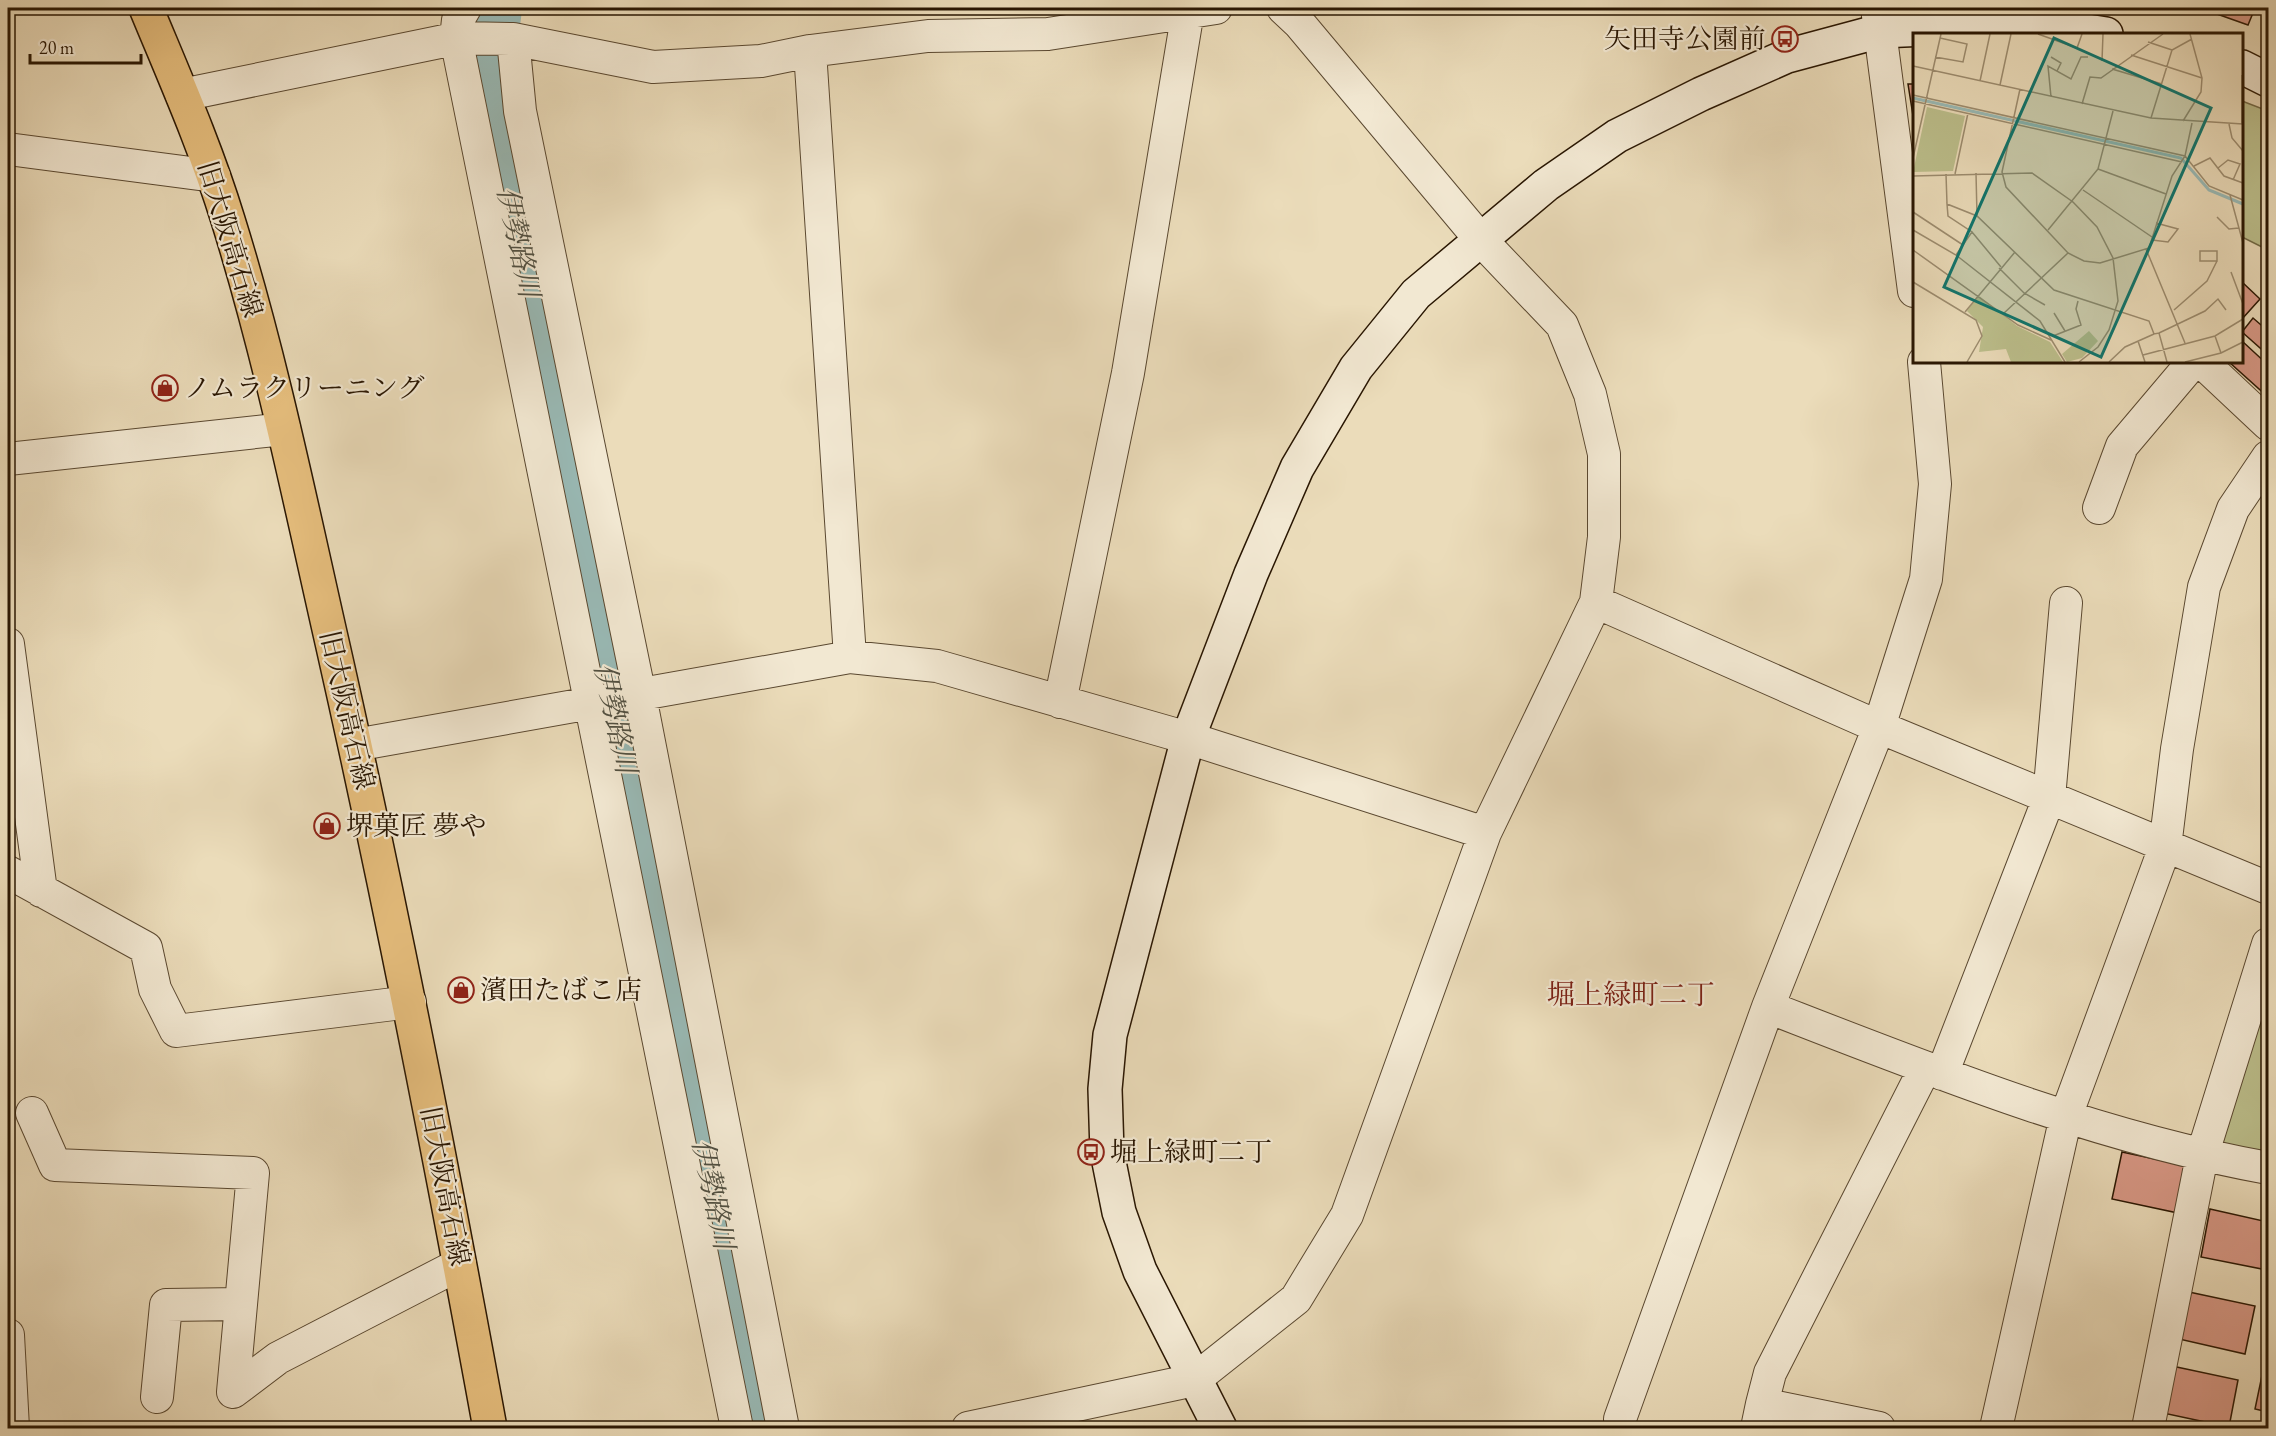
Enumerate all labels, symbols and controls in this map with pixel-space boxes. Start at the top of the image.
place label: 矢田寺公園前 [1604,21,1766,56]
bus stop icon: 矢田寺公園前 [1770,24,1800,54]
scale bar [30,27,141,65]
inset map [1913,33,2243,363]
text: 20 m [39,36,74,59]
street label: 旧大阪高石線 [190,156,271,321]
water label: 伊勢路川 [490,183,549,303]
place label: ノムラクリーニング [184,370,425,405]
shop icon: ノムラクリーニング [150,373,180,403]
street label: 旧大阪高石線 [312,627,383,793]
water label: 伊勢路川 [587,659,646,779]
place label: 堺菓匠 夢や [346,808,486,843]
shop icon: 堺菓匠 夢や [312,811,342,841]
place label: 濱田たばこ店 [480,972,642,1007]
shop icon: 濱田たばこ店 [446,975,476,1005]
district label: 堀上緑町二丁 [1547,976,1715,1012]
street label: 旧大阪高石線 [413,1103,478,1269]
place label: 堀上緑町二丁 [1110,1134,1272,1169]
water label: 伊勢路川 [685,1135,744,1255]
bus stop icon: 堀上緑町二丁 [1076,1137,1106,1167]

